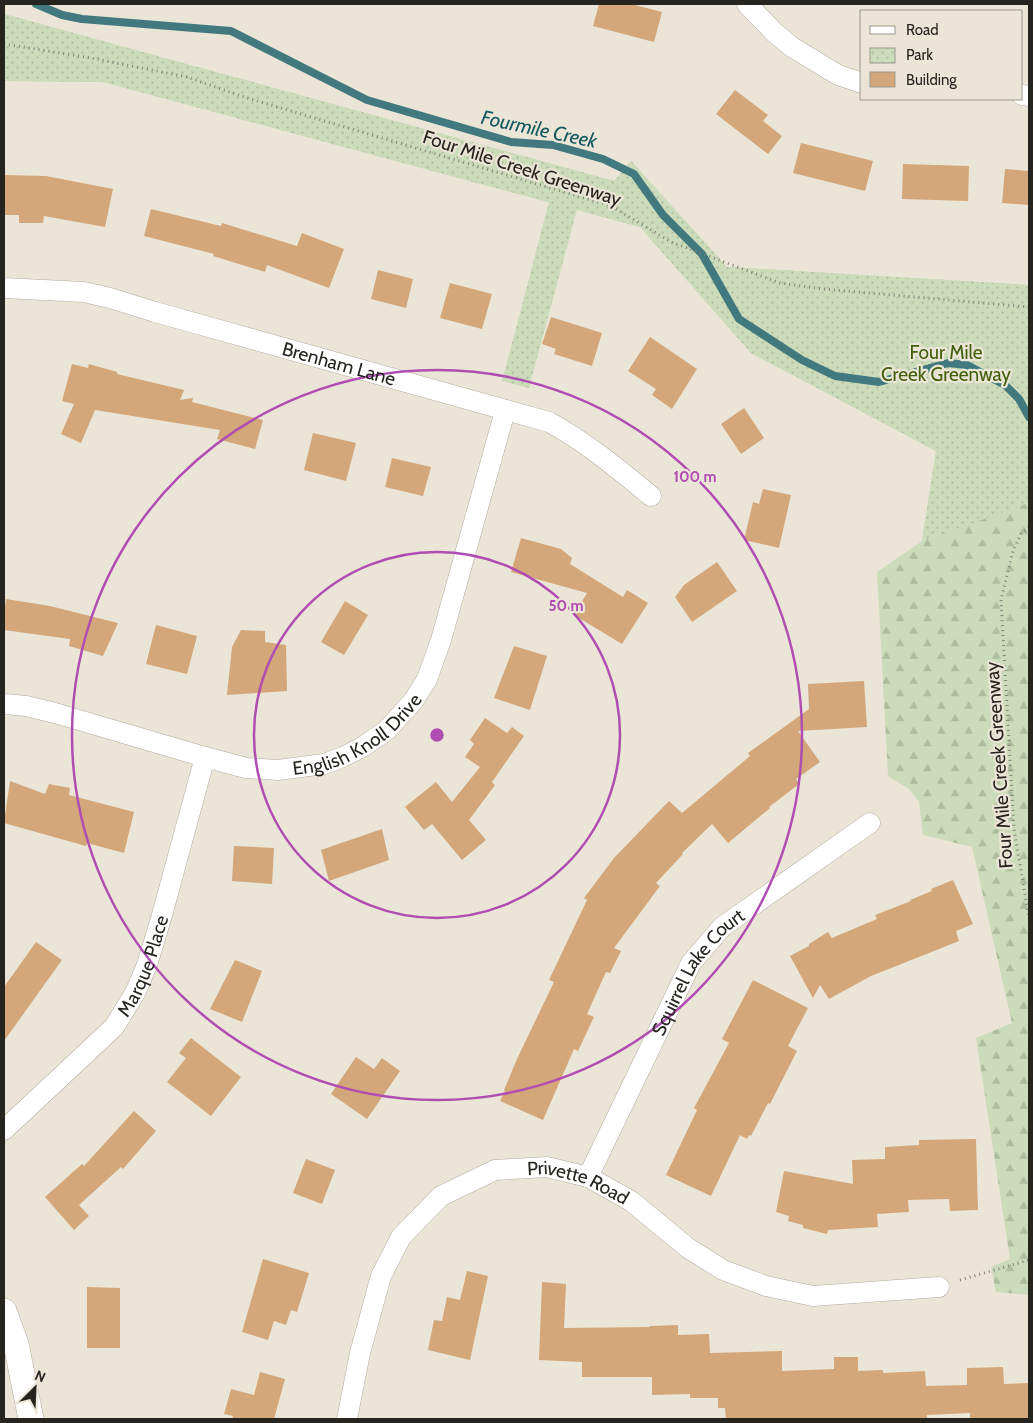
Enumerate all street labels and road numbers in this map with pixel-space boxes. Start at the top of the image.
street label: Four Mile Creek Greenway [420,125,625,211]
street label: Brenham Lane [280,337,399,390]
street label: Four Mile Creek Greenway [980,660,1018,869]
street label: English Knoll Drive [291,689,427,780]
street label: Squirrel Lake Court [646,903,749,1039]
street label: Marque Place [112,912,173,1021]
street label: Privette Road [526,1155,633,1209]

